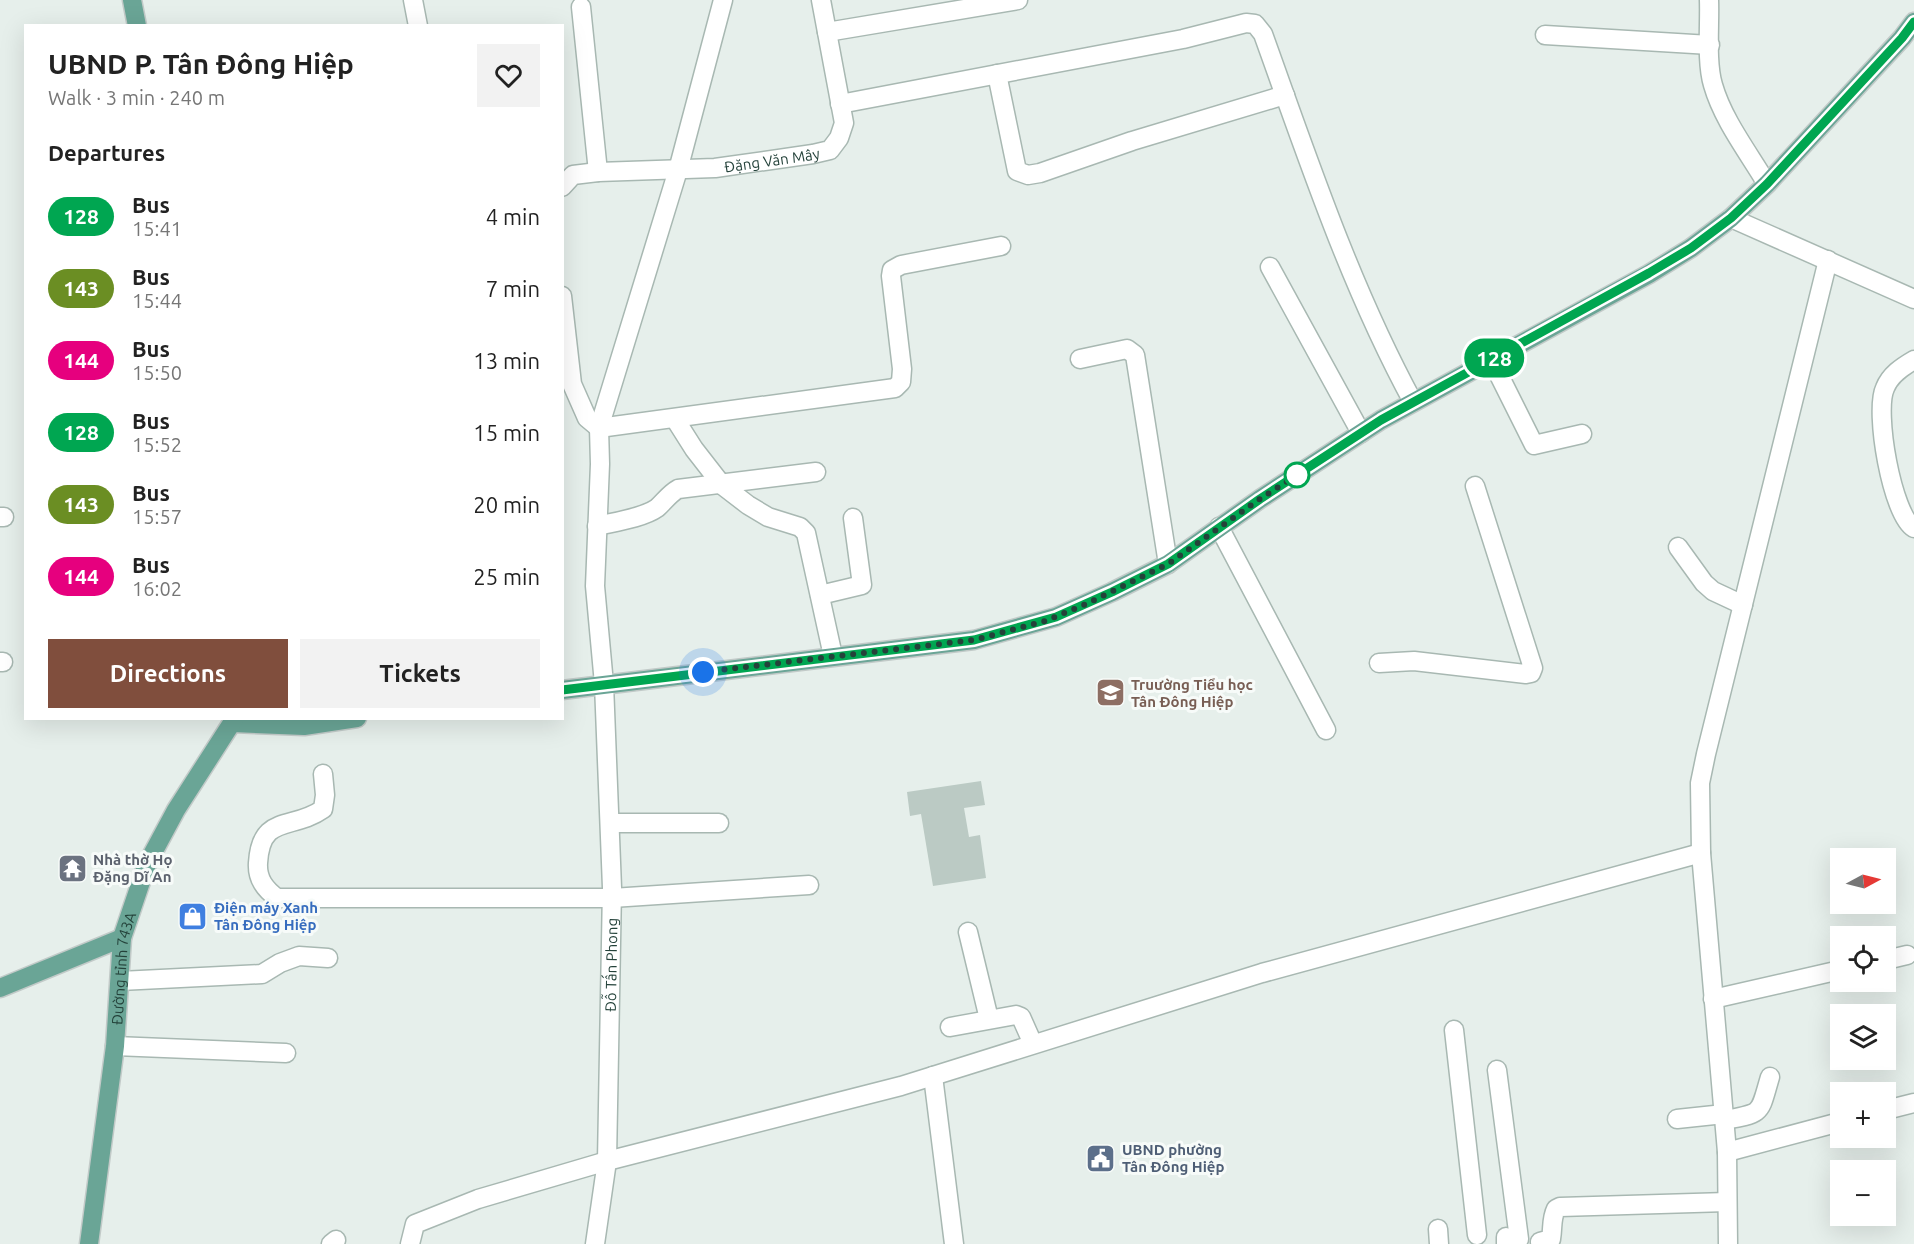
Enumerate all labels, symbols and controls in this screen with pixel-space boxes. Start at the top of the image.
button: heart [477,44,540,107]
text: UBND P. Tân Đông Hiệp [48,48,354,79]
text: Walk · 3 min · 240 m [48,86,225,109]
text: Departures [48,140,165,165]
street label: Đặng Văn Mây [723,144,821,175]
text: Bus [132,192,170,217]
text: 128 [63,204,99,228]
text: 4 min [486,204,540,229]
text: 15:41 [132,217,182,240]
text: Bus [132,264,170,289]
text: 143 [63,276,99,300]
text: 7 min [486,276,540,301]
text: 15:44 [132,289,182,312]
text: Bus [132,336,170,361]
line badge: 128 [1460,338,1528,378]
text: 128 [1476,346,1512,370]
text: 144 [63,348,99,372]
text: 13 min [473,348,540,373]
text: 15:50 [132,361,182,384]
text: Bus [132,408,170,433]
text: 128 [63,420,99,444]
text: 15 min [473,420,540,445]
text: 15:52 [132,433,182,456]
unlabelled marker [1284,462,1310,488]
text: Bus [132,480,170,505]
text: 143 [63,492,99,516]
text: 20 min [473,492,540,517]
text: 15:57 [132,505,182,528]
text: Bus [132,552,170,577]
text: 144 [63,564,99,588]
text: 25 min [473,564,540,589]
text: 16:02 [132,577,182,600]
button: Directions [48,639,288,708]
button: Tickets [300,639,540,708]
your location [688,657,718,687]
place label: Truường Tiểu học Tân Đông Hiệp [1131,676,1253,710]
school or university icon: Truường Tiểu học Tân Đông Hiệp [1094,677,1126,709]
north arrow [1830,848,1896,914]
map controls [1830,848,1896,1226]
place label: Nhà thờ Họ Đặng Dĩ An [93,851,172,885]
temple icon: Nhà thờ Họ Đặng Dĩ An [56,852,88,884]
place label: Điện máy Xanh Tân Đông Hiệp [214,899,318,933]
shop icon: Điện máy Xanh Tân Đông Hiệp [177,900,209,932]
street label: Đường tỉnh 743A [108,909,139,1025]
street label: Đỗ Tấn Phong [600,918,620,1012]
button: locate [1830,926,1896,992]
button: layers [1830,1004,1896,1070]
button: + [1830,1082,1896,1148]
place label: UBND phường Tân Đông Hiệp [1122,1141,1224,1175]
public building icon: UBND phường Tân Đông Hiệp [1085,1142,1117,1174]
button: − [1830,1160,1896,1226]

